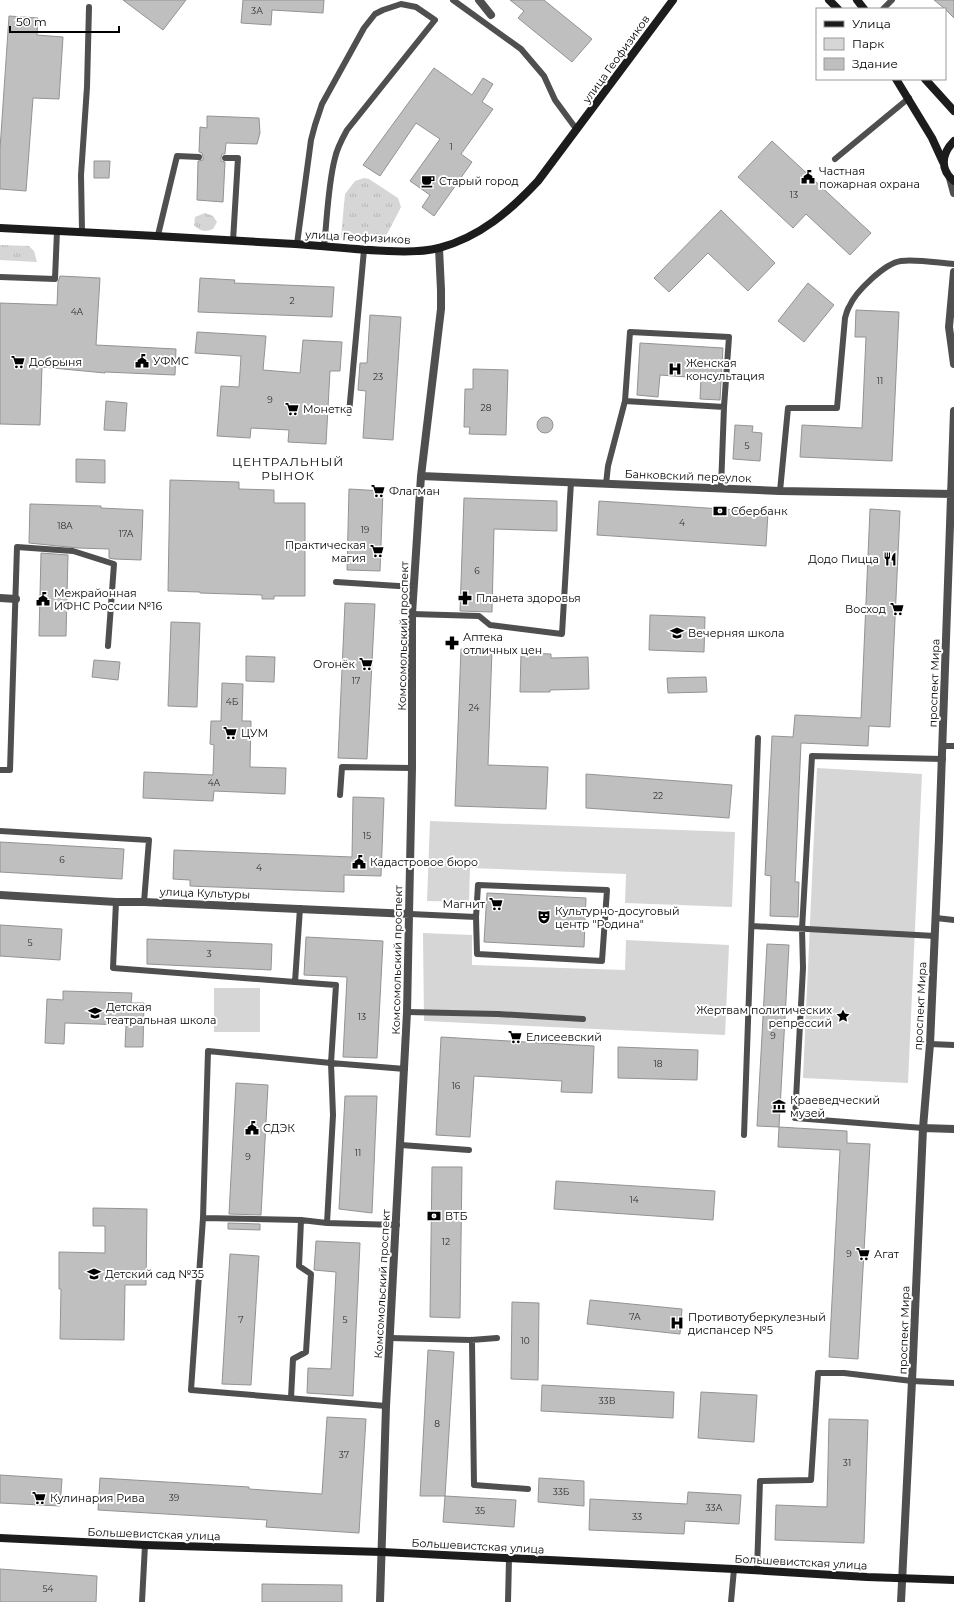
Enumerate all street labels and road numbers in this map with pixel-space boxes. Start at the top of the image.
street label: улица Геофизиков [579,12,653,107]
street label: улица Геофизиков [304,227,411,247]
street label: Банковский переулок [624,467,752,485]
street label: Комсомольский проспект [395,560,411,711]
street label: проспект Мира [925,638,943,728]
street label: улица Культуры [158,884,251,902]
street label: Комсомольский проспект [389,884,405,1035]
street label: проспект Мира [911,961,929,1051]
street label: Комсомольский проспект [371,1208,393,1359]
street label: проспект Мира [895,1285,913,1375]
street label: Большевистская улица [87,1525,221,1543]
street label: Большевистская улица [411,1536,545,1556]
street label: Большевистская улица [734,1552,868,1572]

